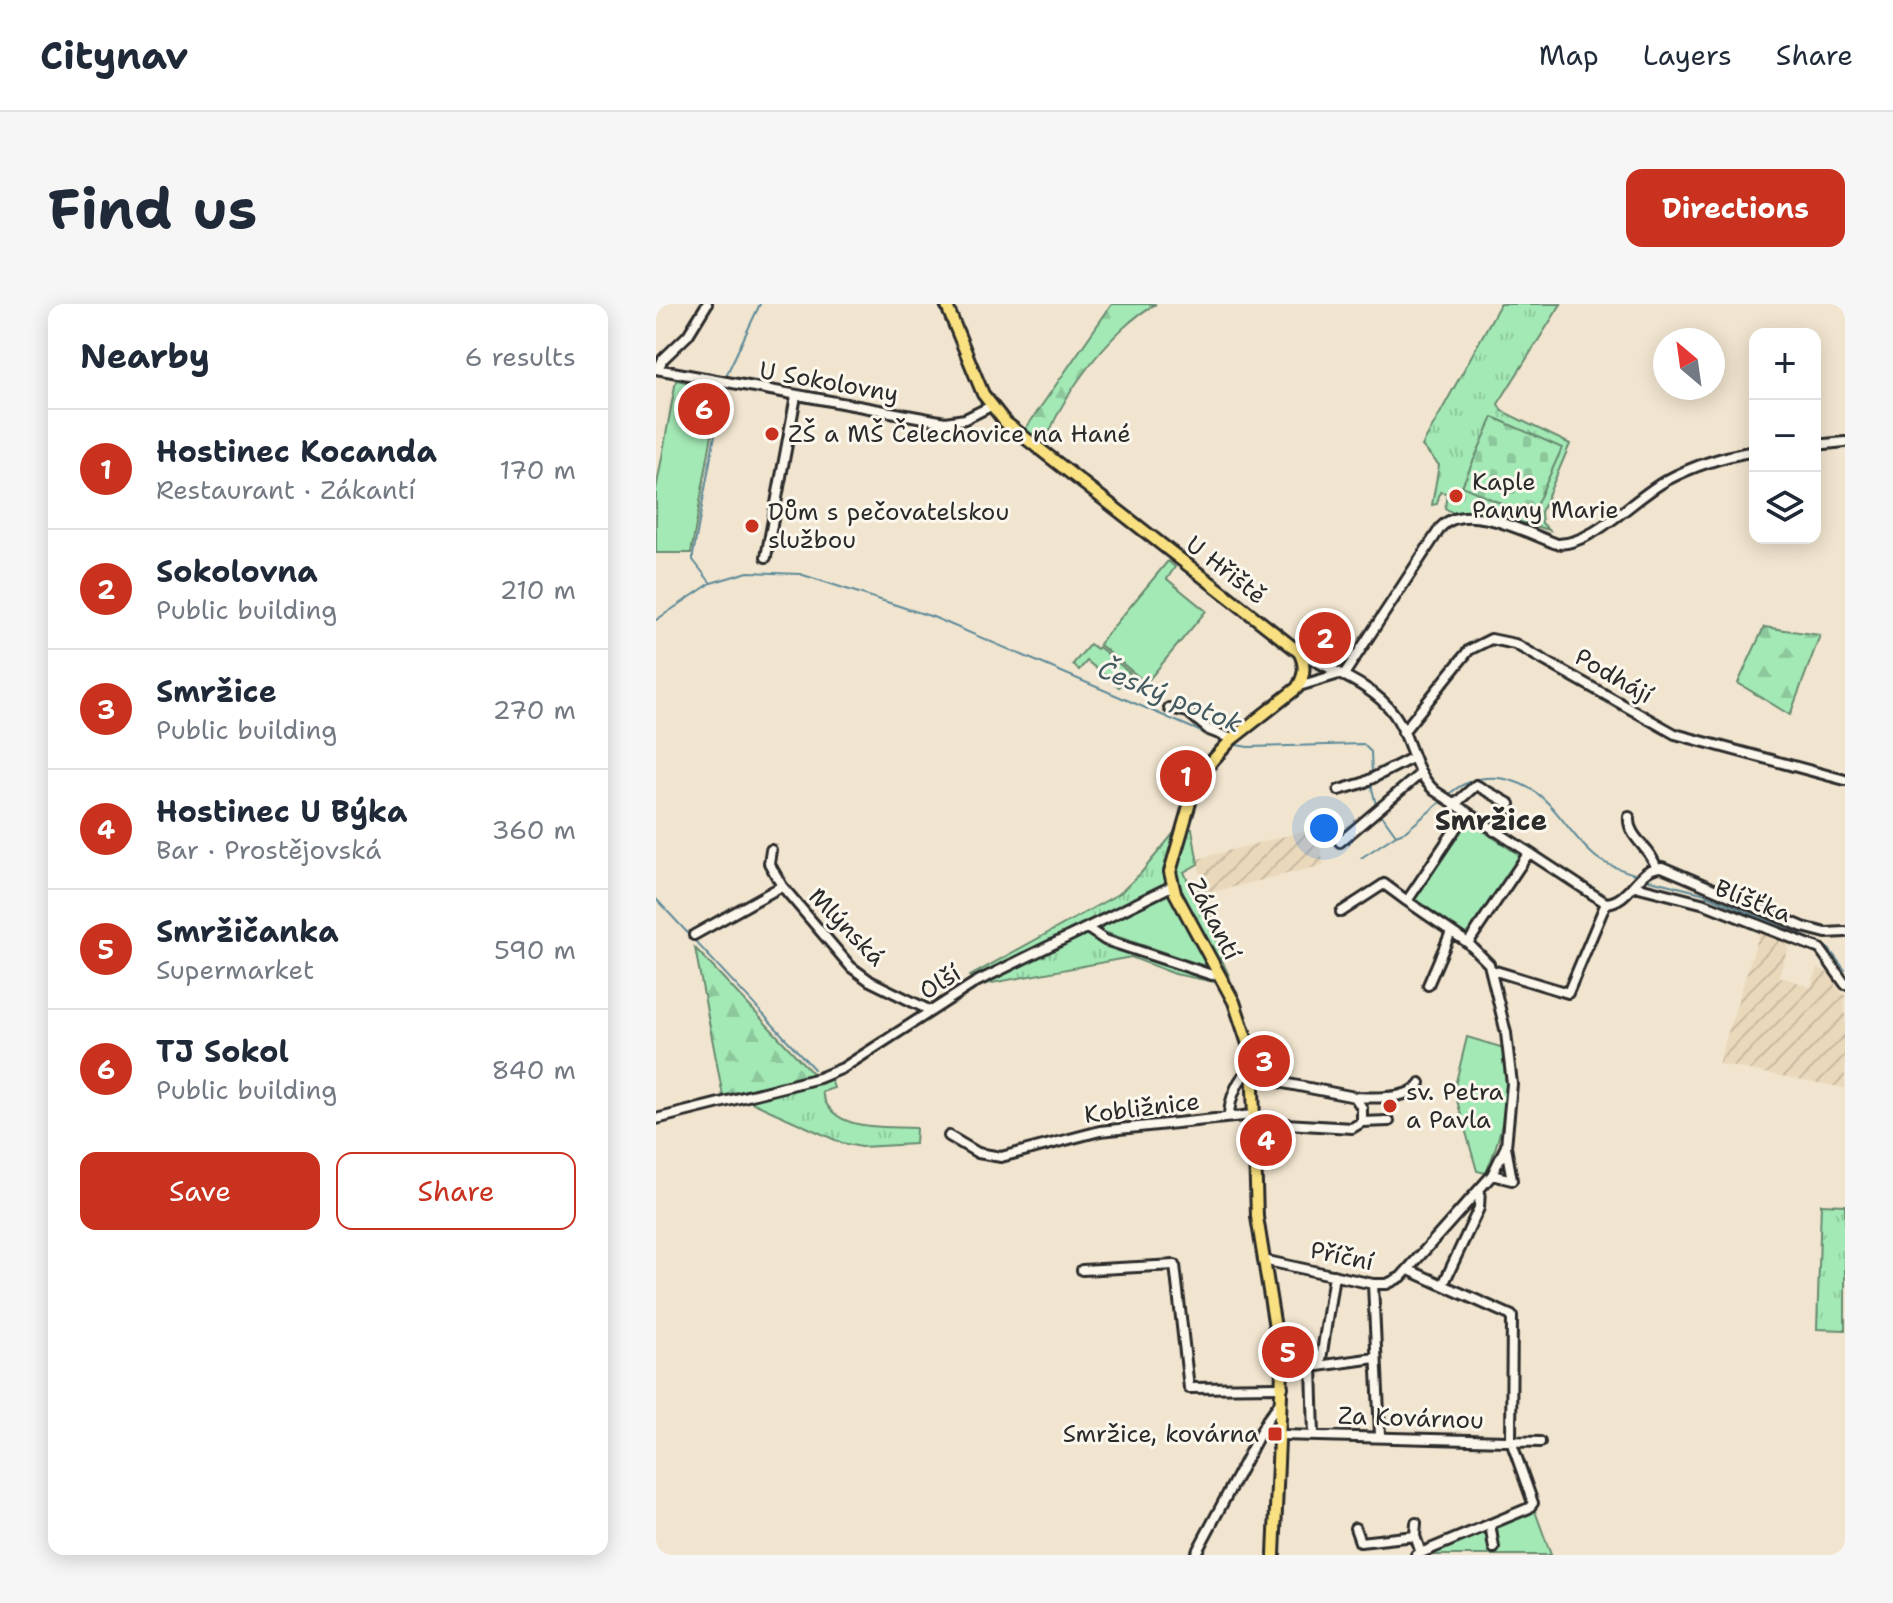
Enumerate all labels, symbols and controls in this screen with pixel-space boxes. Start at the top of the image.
text: Citynav [40,30,188,81]
text: Map [1539,36,1599,74]
text: Layers [1643,36,1732,74]
text: Share [1776,36,1853,74]
button: Directions [1626,169,1845,247]
text: Find us [48,171,257,246]
north arrow [1653,328,1725,400]
map controls [1749,328,1821,544]
button: + [1749,328,1821,400]
text: Nearby [80,333,210,379]
text: 6 results [464,339,576,374]
street label: U Sokolovny [757,354,901,410]
pin: 6 [678,379,730,439]
button: − [1749,400,1821,472]
place label: ZŠ a MŠ Čelechovice na Hané [788,418,1131,450]
marker: ZŠ a MŠ Čelechovice na Hané [763,425,781,443]
text: Hostinec Kocanda [156,431,437,472]
text: 1 [100,452,112,487]
text: 170 m [499,452,576,487]
place label: Kaple Panny Marie [1472,466,1619,526]
text: Restaurant · Zákantí [156,472,416,507]
button: layers [1749,472,1821,544]
marker: Kaple Panny Marie [1447,487,1465,505]
place label: Dům s pečovatelskou službou [768,496,1009,556]
marker: Dům s pečovatelskou službou [743,517,761,535]
street label: U Hřiště [1179,529,1273,611]
text: Sokolovna [156,551,318,592]
text: 2 [97,572,115,607]
text: 210 m [499,572,576,607]
text: Public building [156,592,337,627]
pin: 2 [1299,608,1351,668]
street label: Podhájí [1569,641,1659,711]
water label: Český potok [1093,651,1248,740]
text: Smržice [156,671,277,712]
text: 3 [97,692,115,727]
text: 270 m [493,692,576,727]
text: Public building [156,712,337,747]
pin: 1 [1160,746,1212,806]
text: Hostinec U Býka [156,791,407,832]
district label: Smržice [1435,801,1547,839]
your location [1304,808,1344,848]
text: 4 [97,812,115,847]
text: 360 m [491,812,576,847]
text: Bar · Prostějovská [156,832,381,867]
street label: Zákantí [1180,872,1248,966]
street label: Blíšťka [1710,872,1796,930]
street label: Mlýnská [802,881,892,973]
text: Smržičanka [156,911,339,952]
text: 5 [98,932,114,967]
text: 590 m [494,932,576,967]
text: Supermarket [156,952,314,987]
street label: Olší [913,957,967,1007]
text: TJ Sokol [156,1031,289,1072]
pin: 3 [1238,1031,1290,1091]
text: 6 [97,1052,115,1087]
text: 840 m [491,1052,576,1087]
text: Public building [156,1072,337,1107]
place label: sv. Petra a Pavla [1406,1076,1504,1136]
street label: Kobližnice [1082,1085,1202,1131]
marker: sv. Petra a Pavla [1381,1097,1399,1115]
pin: 4 [1240,1110,1292,1170]
button: Save [80,1152,320,1230]
button: Share [336,1152,576,1230]
street label: Příční [1307,1234,1377,1278]
pin: 5 [1262,1322,1314,1382]
street label: Za Kovárnou [1337,1399,1485,1437]
place label: Smržice, kovárna [1063,1418,1259,1450]
marker: Smržice, kovárna [1266,1425,1284,1443]

